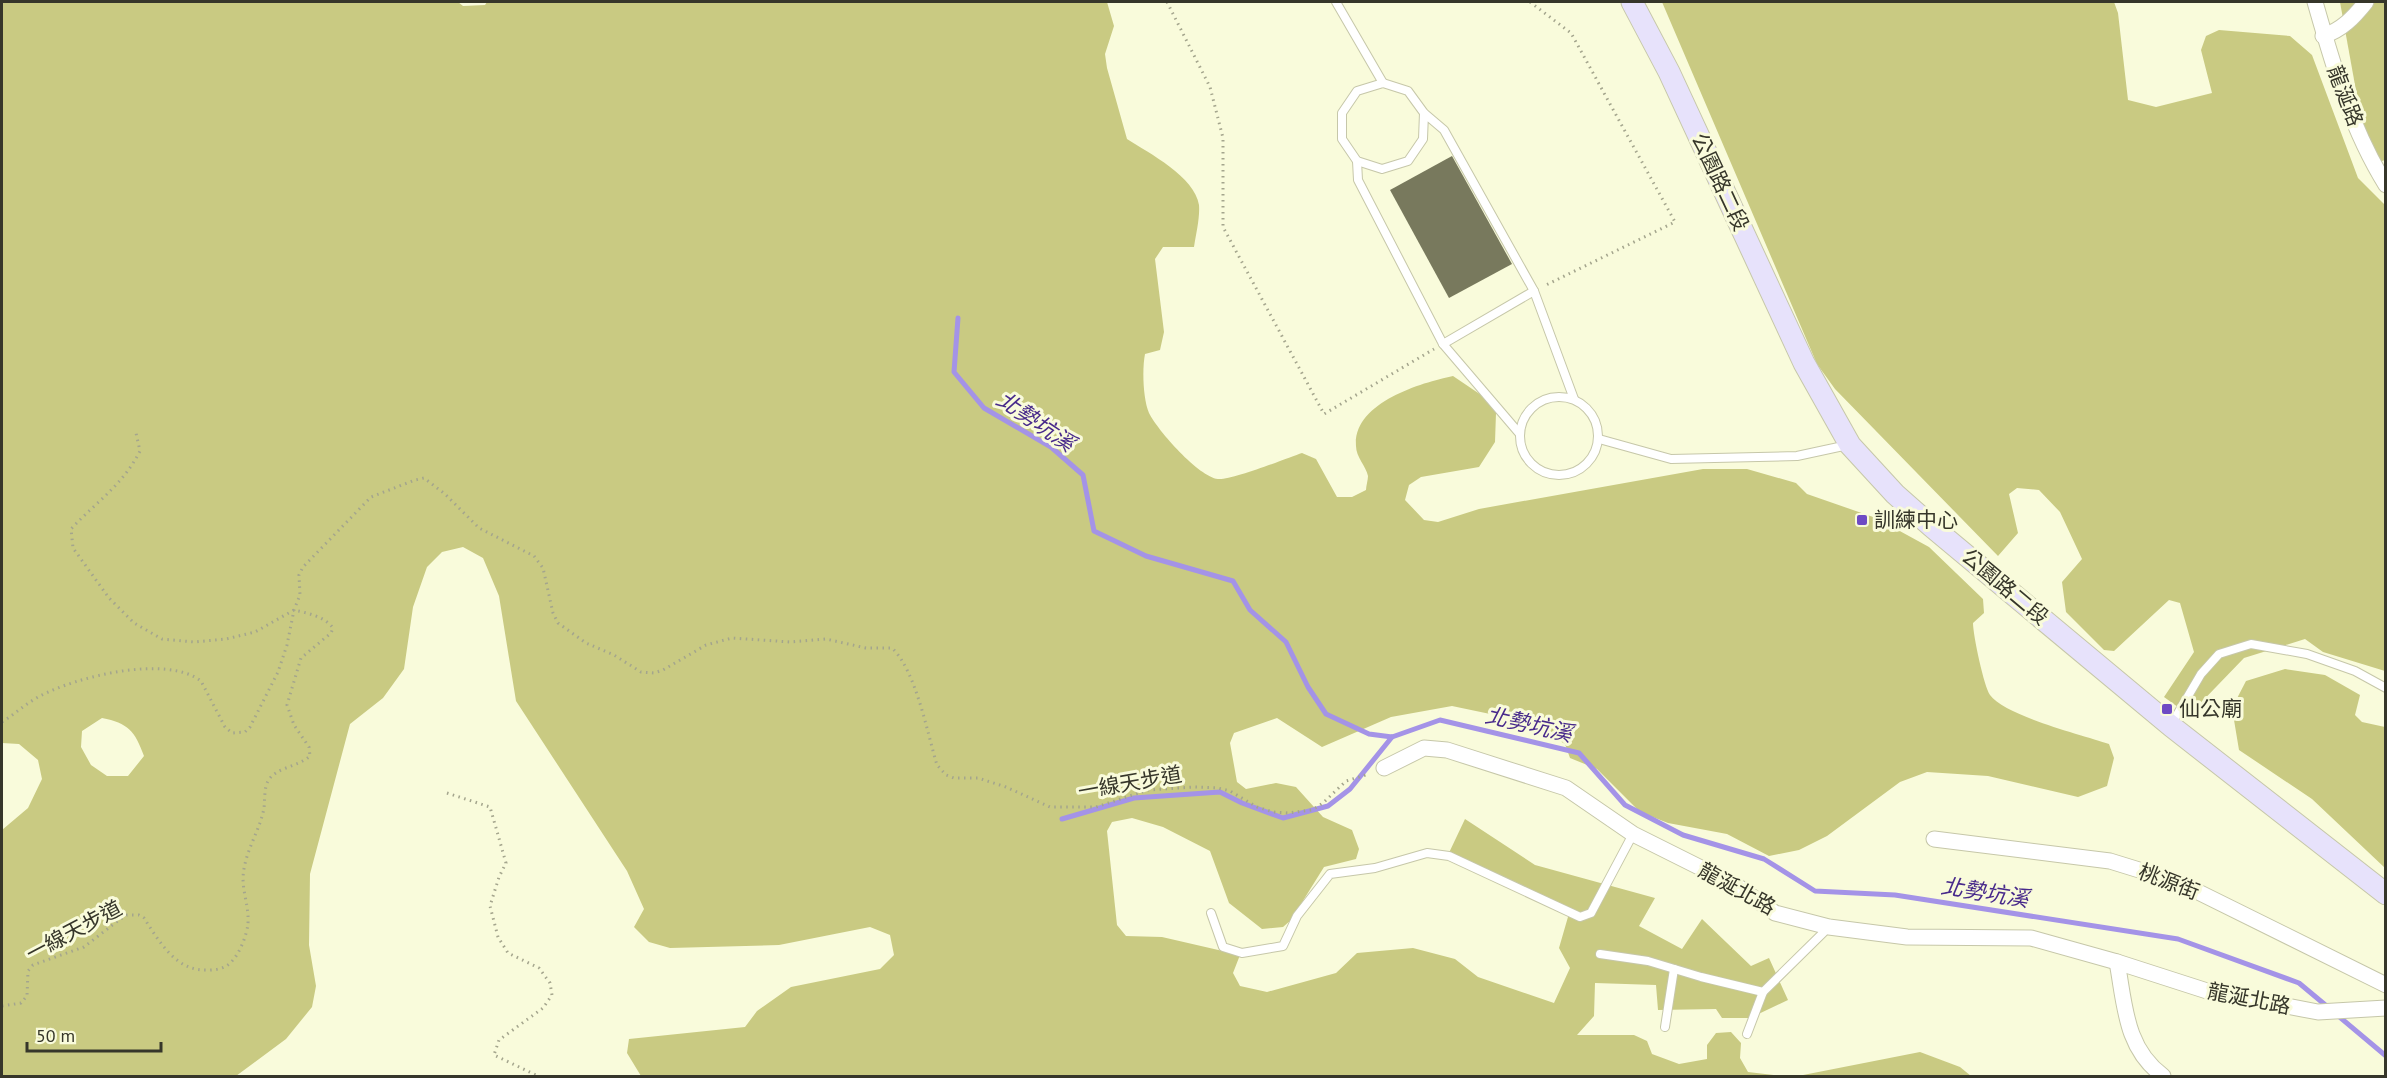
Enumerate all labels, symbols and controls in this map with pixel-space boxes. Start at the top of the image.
street label: 龍涎路 [2322,62,2369,130]
street label: 公園路二段 [1686,129,1755,235]
water label: 北勢坑溪 [992,385,1083,459]
place label: 訓練中心 [1874,506,1958,533]
marker: 訓練中心 [1855,513,1869,527]
street label: 公園路二段 [1956,543,2054,631]
place label: 仙公廟 [2179,695,2242,722]
water label: 北勢坑溪 [1483,700,1578,748]
marker: 仙公廟 [2160,702,2174,716]
street label: 一線天步道 [1076,760,1184,805]
street label: 龍涎北路 [1694,856,1781,921]
street label: 桃源街 [2135,858,2203,905]
water label: 北勢坑溪 [1939,871,2034,913]
street label: 一線天步道 [21,894,126,967]
street label: 龍涎北路 [2205,977,2293,1020]
scale bar [27,1015,160,1053]
text: 50 m [36,1024,75,1047]

